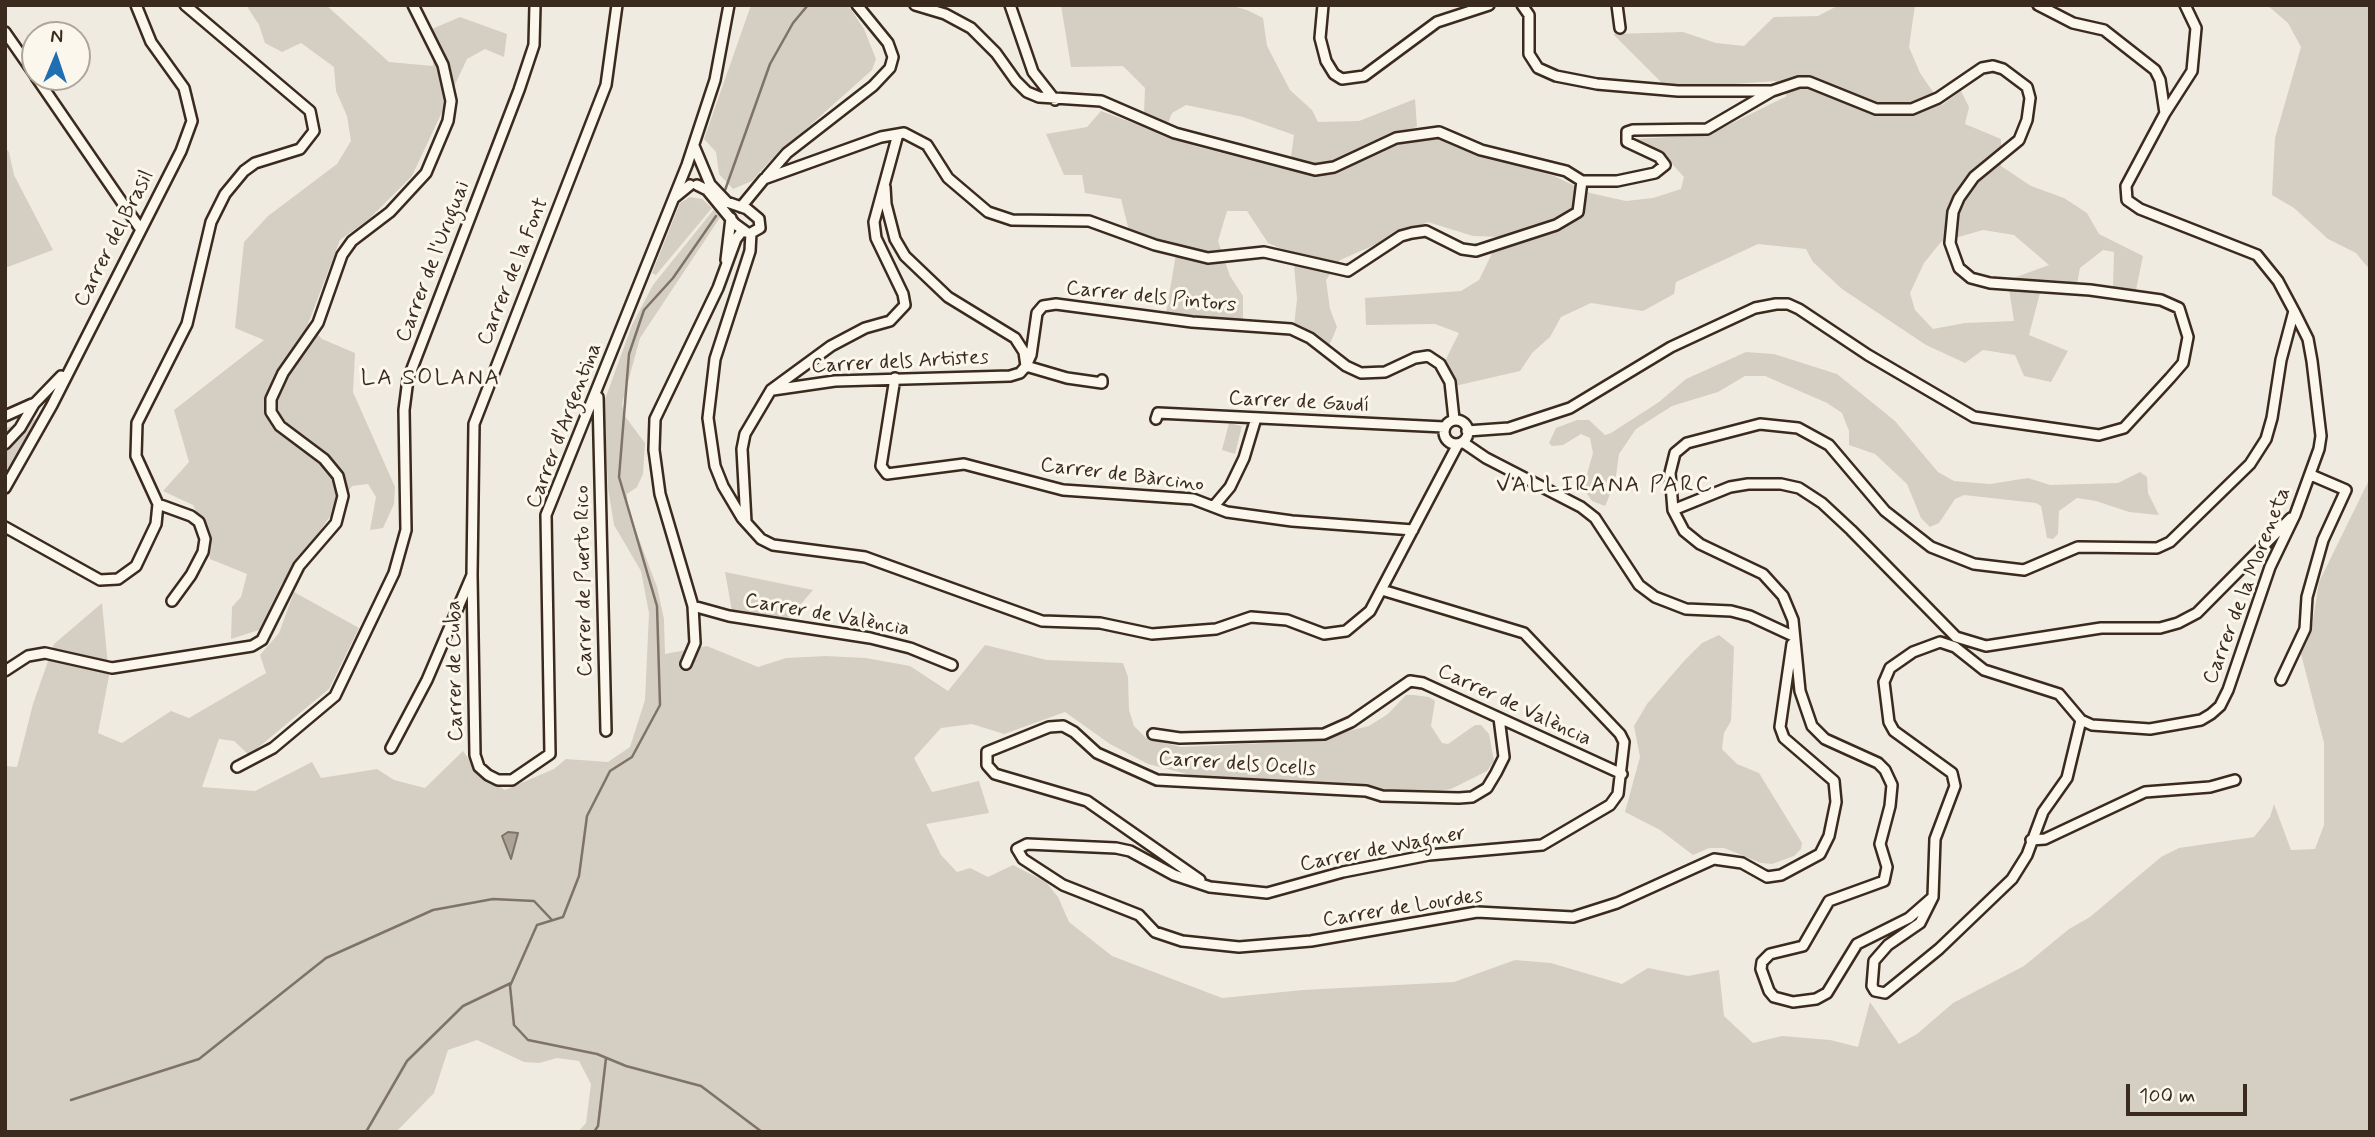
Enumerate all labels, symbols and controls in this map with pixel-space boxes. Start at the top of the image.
north arrow [21,21,91,91]
text: N [50,24,63,49]
street label: Carrer del Brasil [70,166,160,312]
street label: Carrer de l'Uruguai [392,178,476,346]
street label: Carrer de la Font [473,194,555,350]
street label: Carrer dels Pintors [1065,277,1237,319]
street label: Carrer d'Argentina [522,340,608,512]
street label: Carrer dels Artistes [811,346,989,380]
district label: LA SOLANA [363,365,499,393]
street label: Carrer de Gaudí [1228,387,1370,419]
street label: Carrer de Bàrcino [1039,453,1205,499]
district label: VALLIRANA PARC [1499,472,1711,500]
street label: Carrer de la Moreneta [2199,484,2297,688]
street label: Carrer de Puerto Rico [571,485,599,677]
street label: Carrer de València [743,589,911,643]
street label: Carrer de Cuba [442,600,470,742]
street label: Carrer de València [1433,659,1595,753]
street label: Carrer dels Ocells [1157,747,1317,783]
street label: Carrer de Wagner [1298,822,1468,878]
street label: Carrer de Lourdes [1321,884,1485,934]
scale bar [2130,1070,2251,1114]
text: 100 m [2139,1082,2195,1110]

